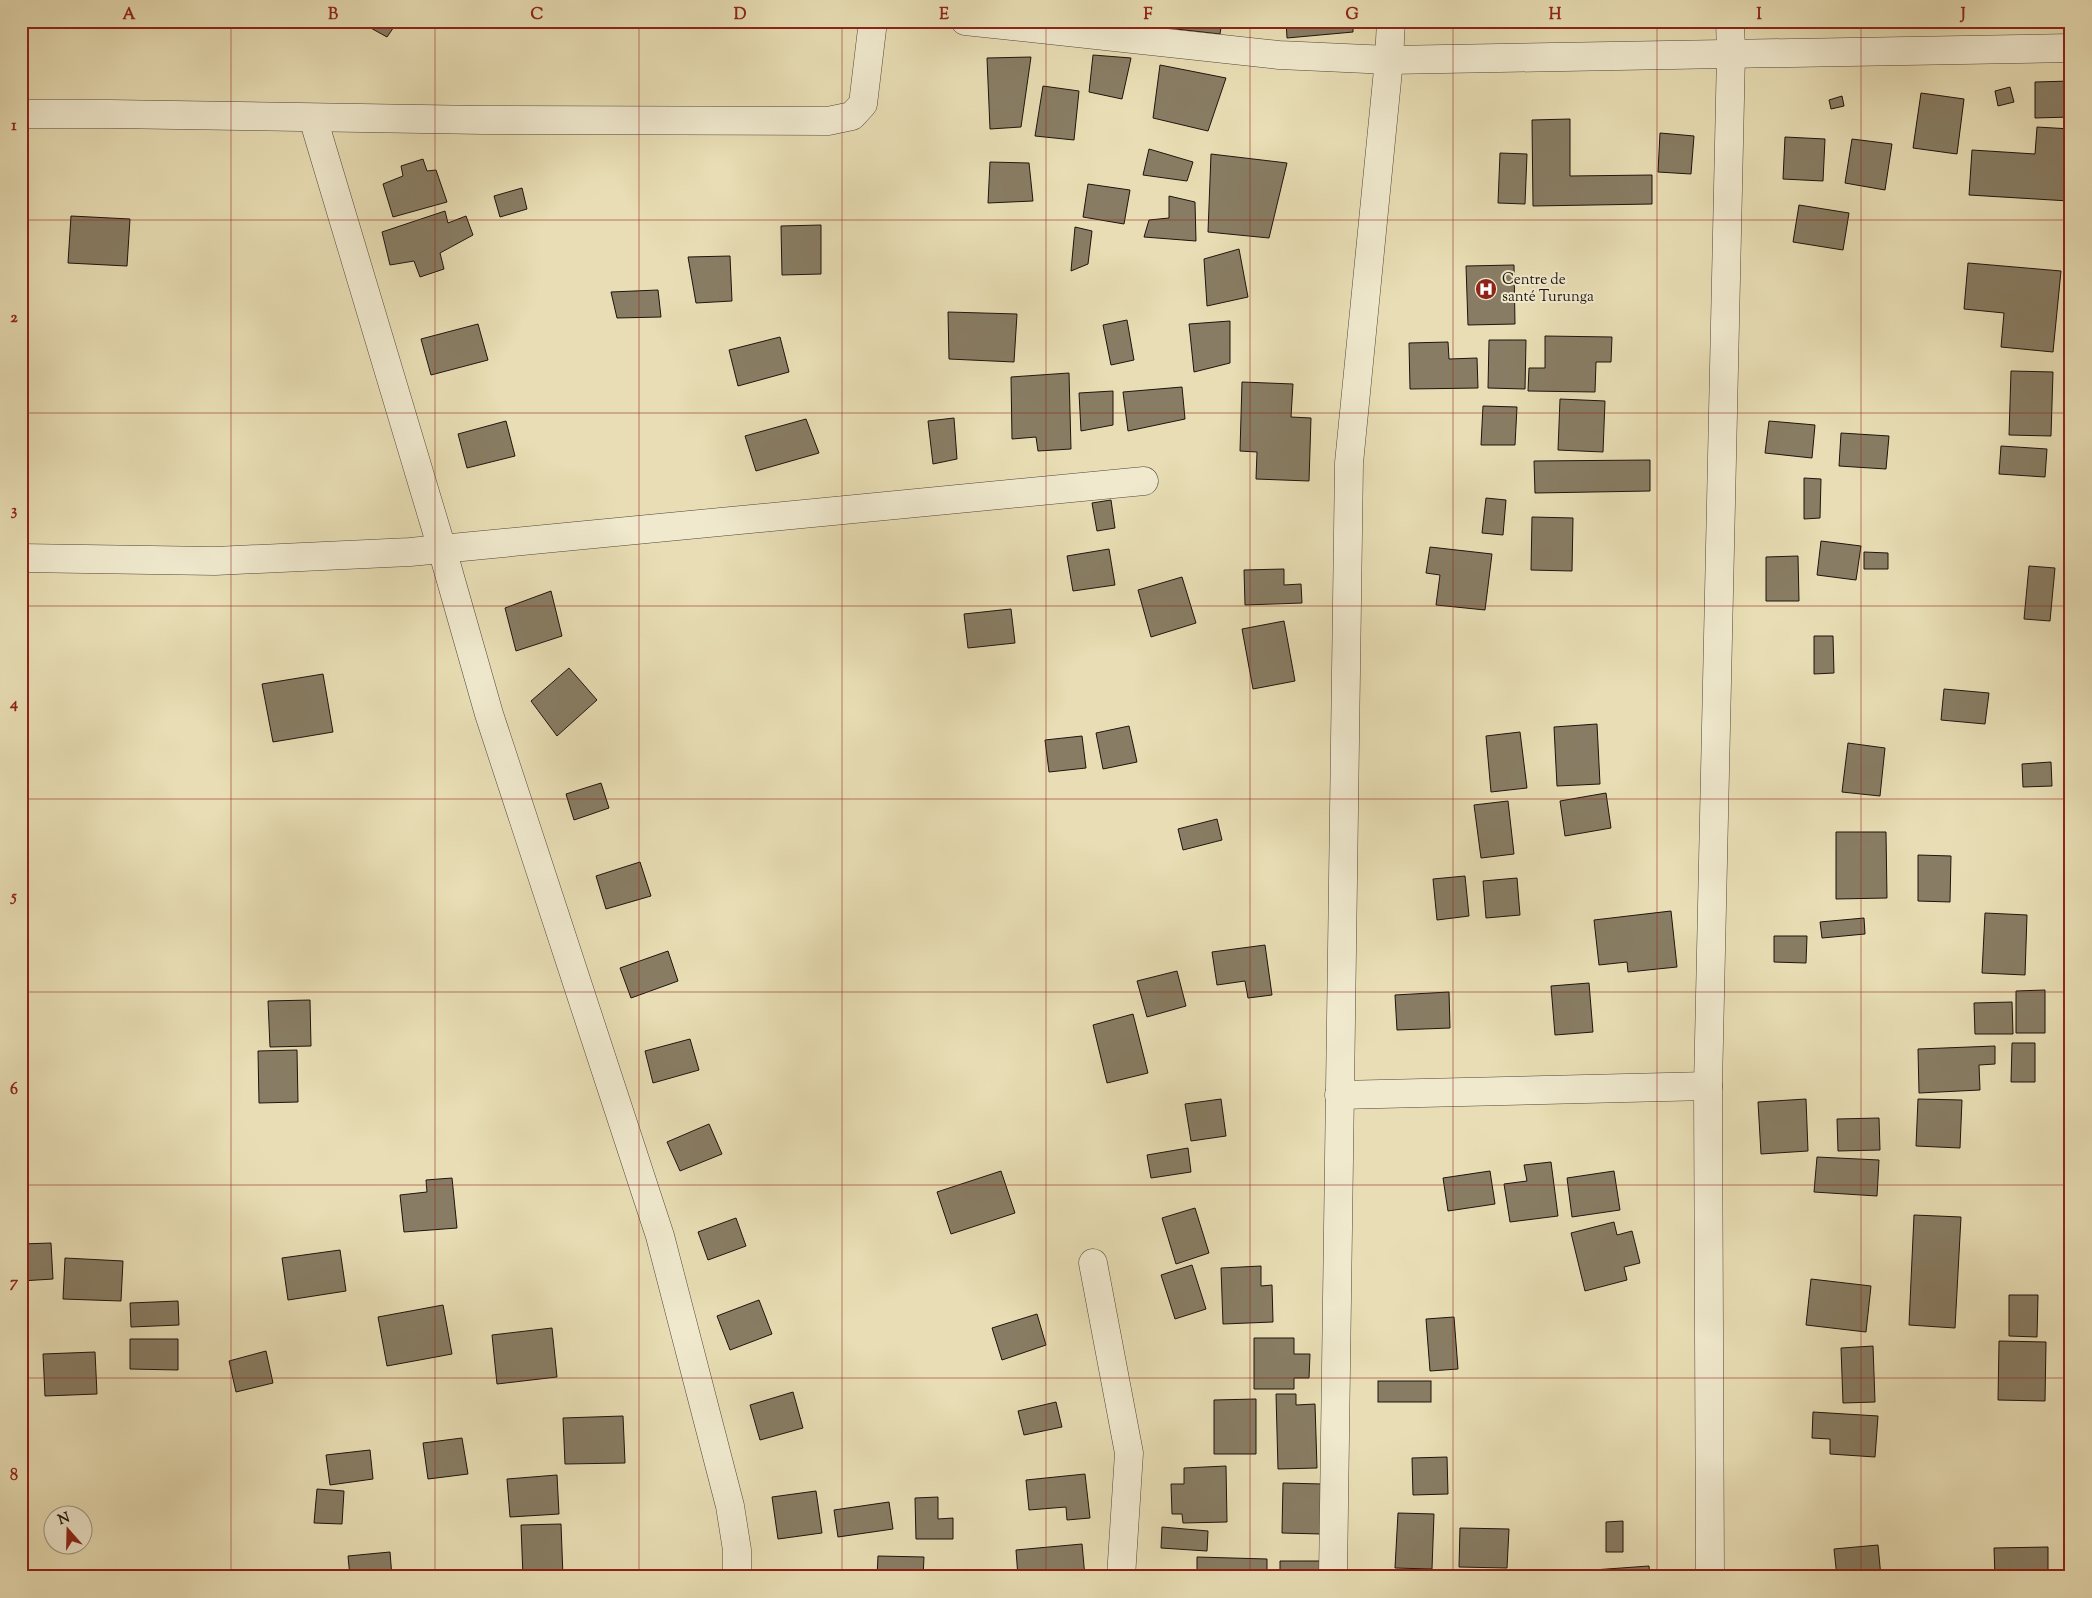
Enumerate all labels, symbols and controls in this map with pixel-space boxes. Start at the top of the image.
text: A [123,4,136,27]
text: B [328,4,338,27]
text: C [531,4,544,27]
text: D [734,4,747,27]
text: E [939,4,949,27]
text: F [1144,4,1153,27]
text: G [1345,4,1359,27]
text: H [1549,4,1562,27]
text: I [1756,4,1762,27]
text: J [1959,4,1966,27]
text: 1 [11,115,17,138]
place label: Centre de santé Turunga [1502,270,1594,308]
hospital icon: Centre de santé Turunga [1474,277,1498,301]
text: 2 [10,307,18,330]
text: 3 [11,500,18,523]
text: 4 [9,693,18,716]
text: 5 [9,886,17,909]
text: 6 [10,1079,18,1102]
text: 7 [10,1272,19,1295]
text: 8 [10,1465,18,1488]
north arrow [42,1506,92,1556]
text: N [56,1508,73,1531]

